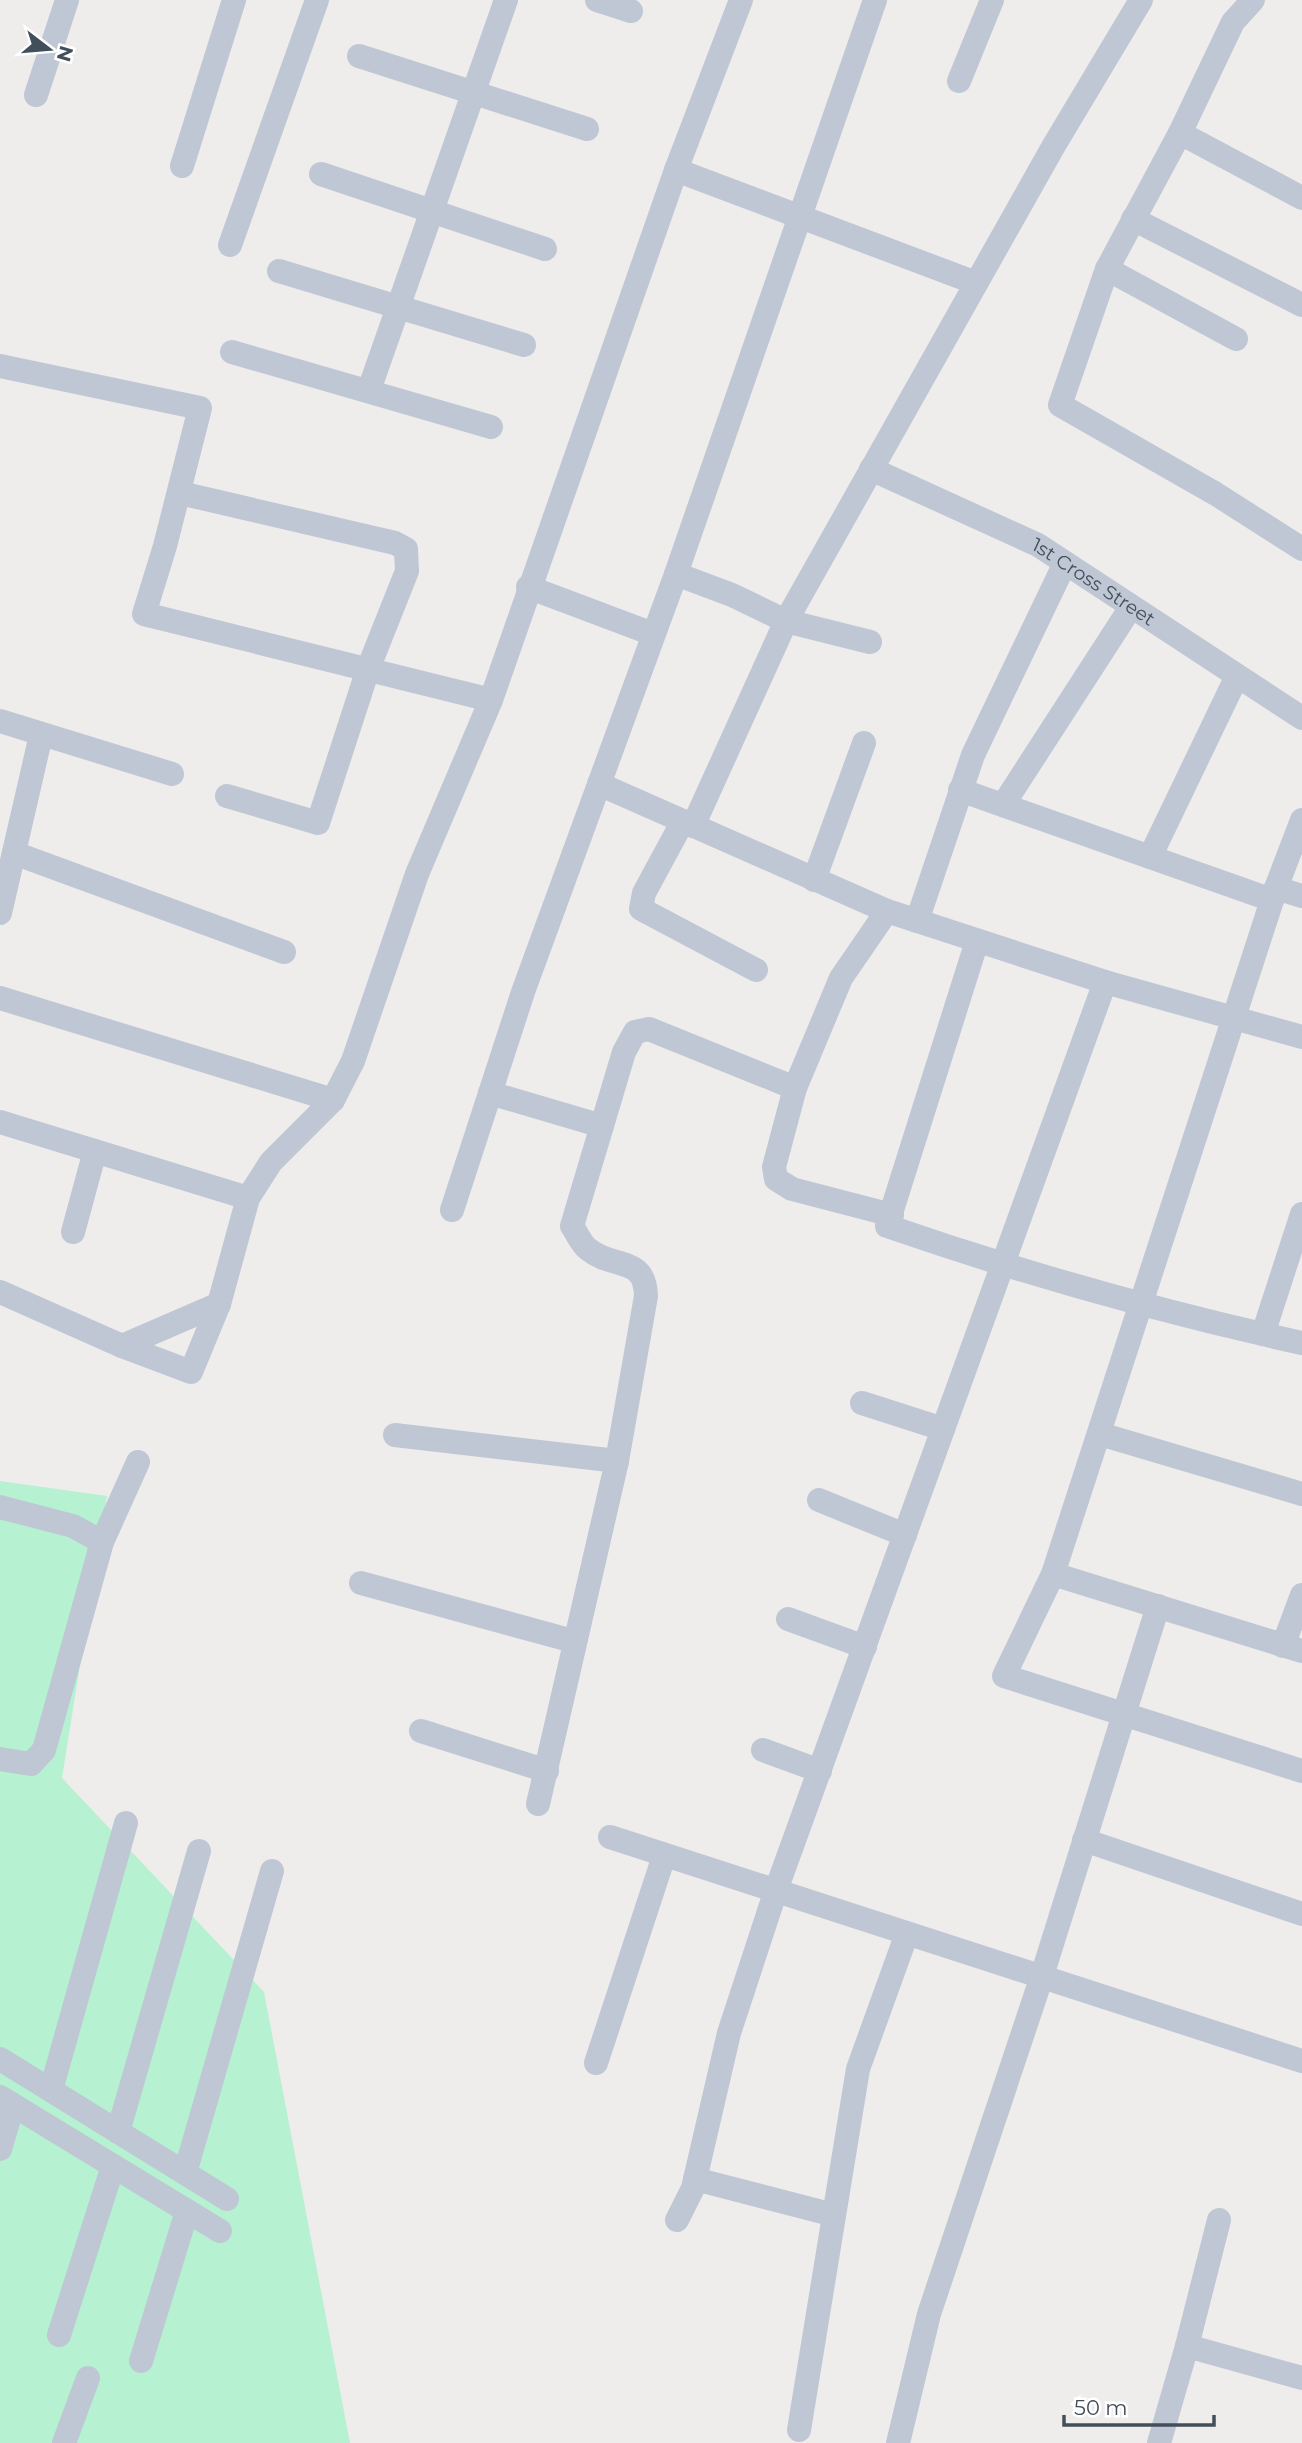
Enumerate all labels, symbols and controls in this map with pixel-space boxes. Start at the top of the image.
north arrow [14,14,84,84]
text: N [52,43,78,64]
street label: 1st Cross Street [1029,533,1160,630]
scale bar [1064,2384,1214,2428]
text: 50 m [1074,2395,1128,2420]

